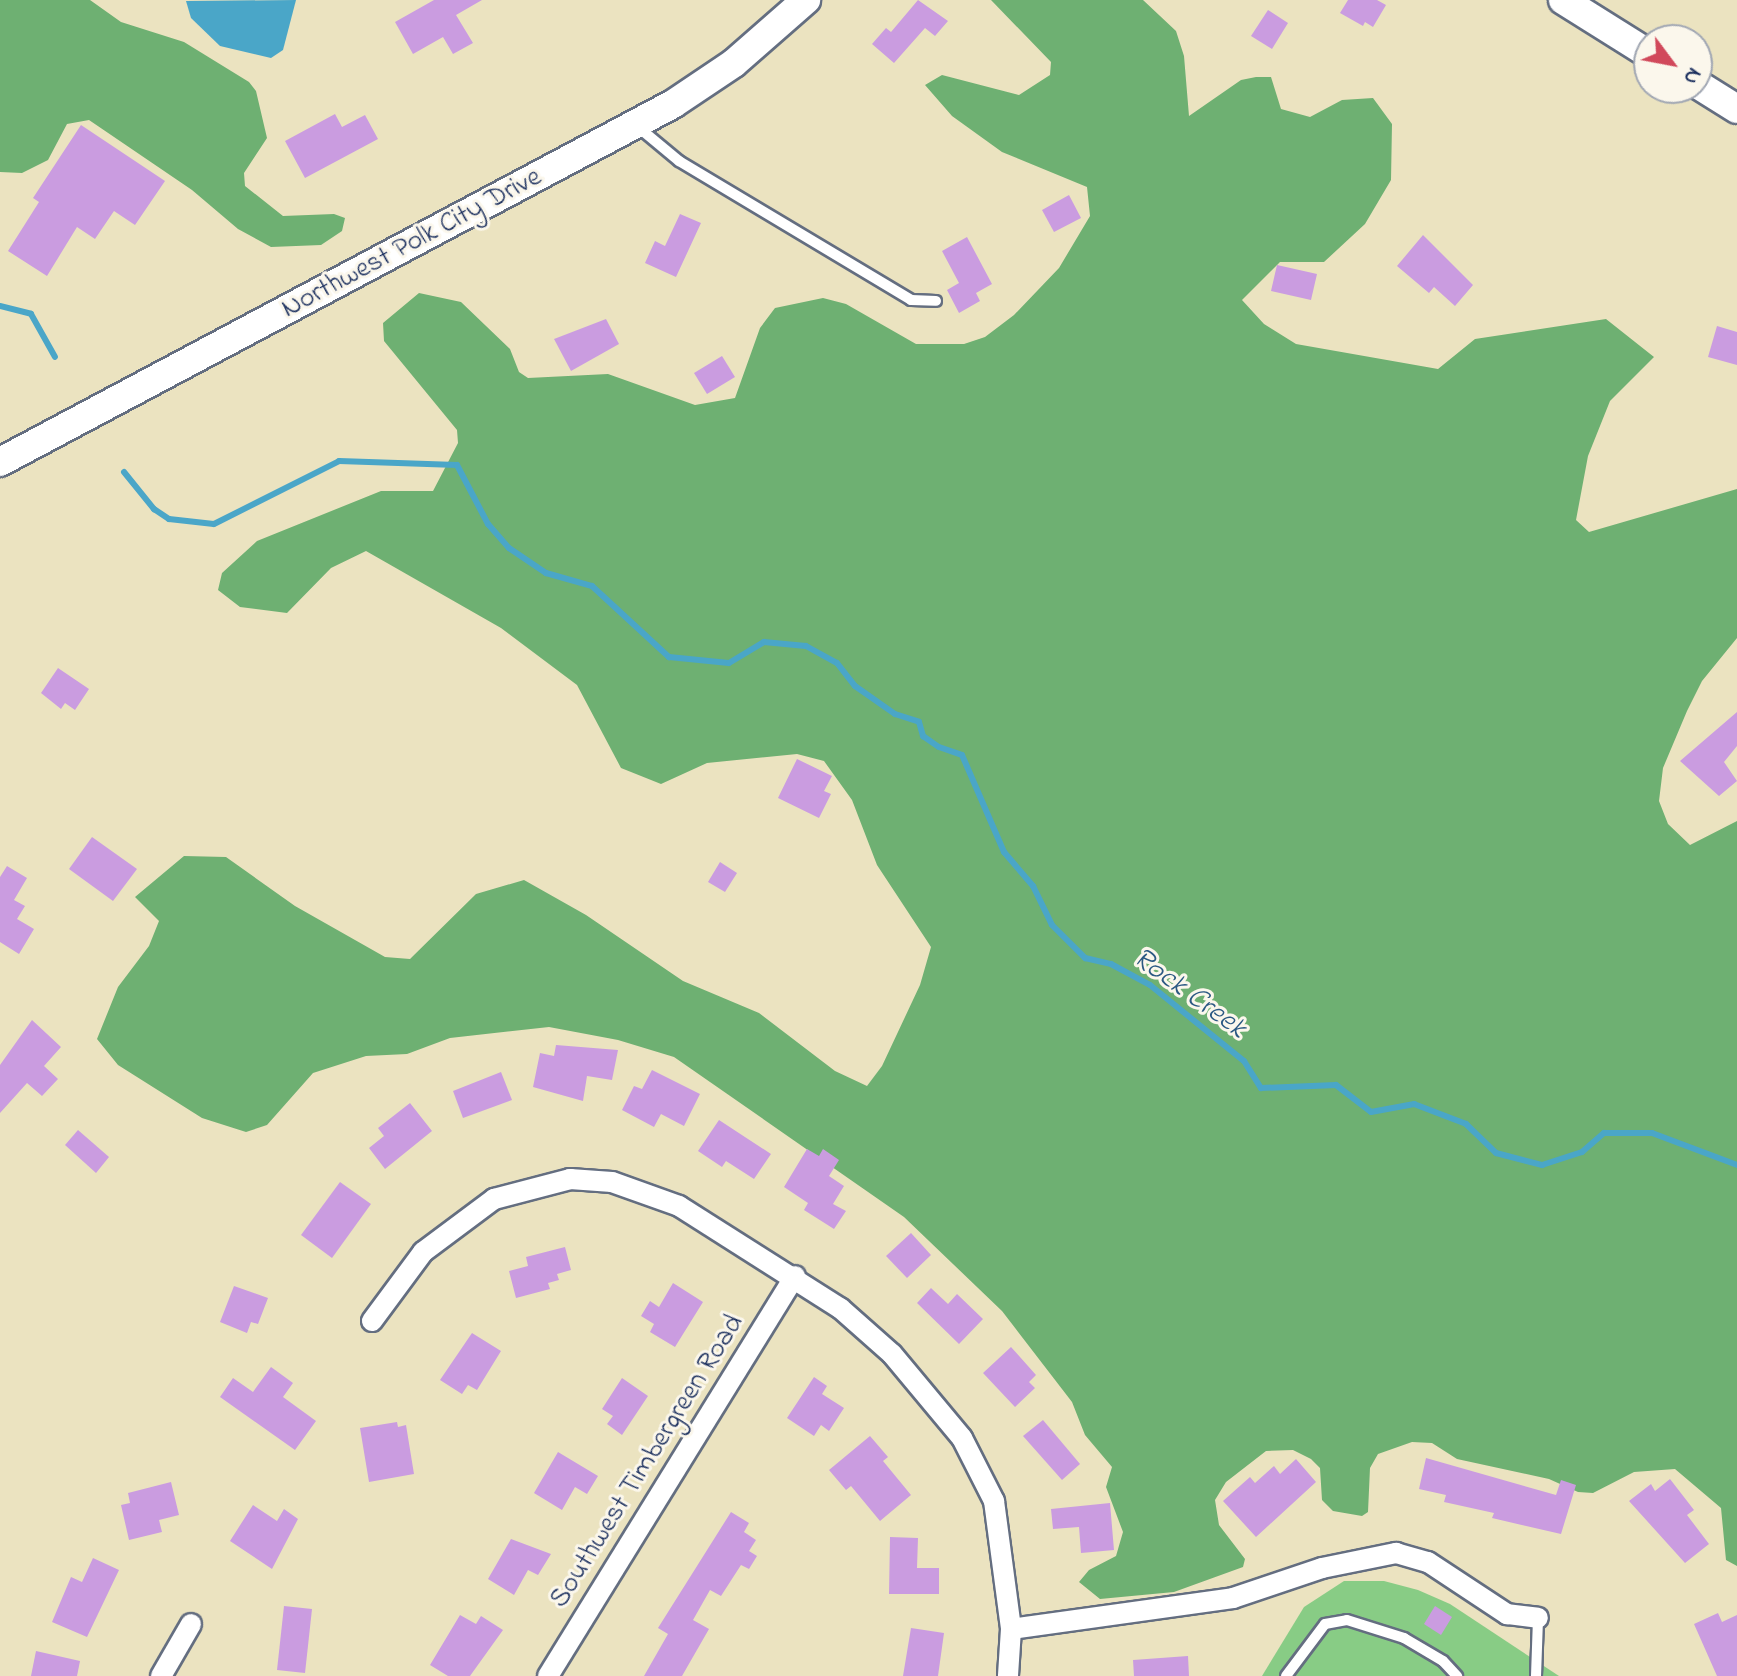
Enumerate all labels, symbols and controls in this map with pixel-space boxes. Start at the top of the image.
north arrow [1633,24,1713,104]
text: N [1674,61,1709,90]
street label: Northwest Polk City Drive [276,161,548,327]
water label: Rock Creek [1125,941,1253,1047]
street label: Southwest Timbergreen Road [544,1309,752,1615]

